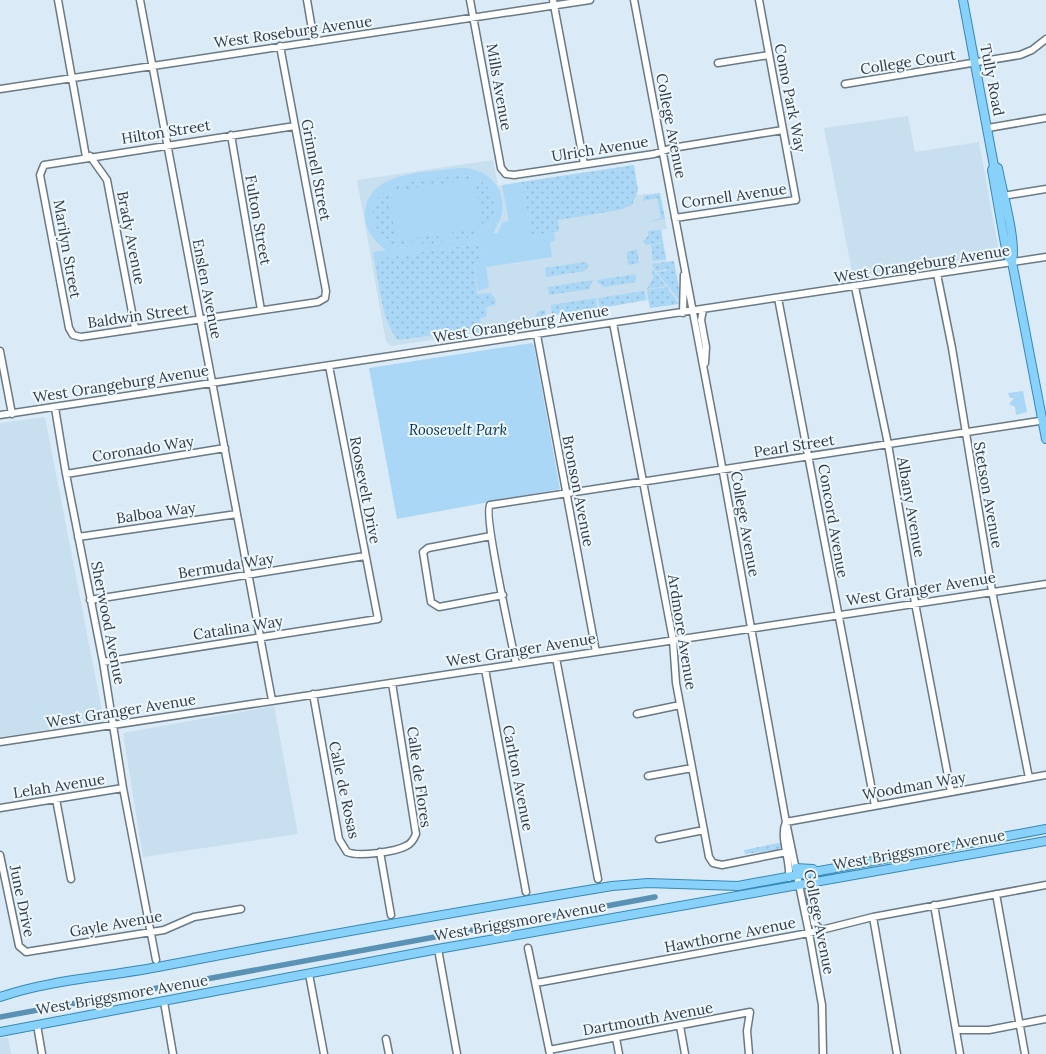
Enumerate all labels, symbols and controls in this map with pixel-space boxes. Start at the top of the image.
street label: West Roseburg Avenue [213,11,373,52]
street label: Mills Avenue [483,42,516,132]
street label: Como Park Way [771,42,810,154]
street label: Tully Road [976,42,1009,118]
street label: College Court [859,45,957,78]
street label: College Avenue [652,72,691,180]
street label: Hilton Street [120,115,212,148]
street label: Grinnell Street [297,117,336,223]
street label: Ulrich Avenue [550,131,650,166]
street label: Fulton Street [241,173,276,267]
street label: Cornell Avenue [680,179,788,212]
street label: Brady Avenue [113,189,150,286]
street label: Marilyn Street [49,198,86,300]
street label: Enslen Avenue [188,237,227,341]
street label: West Orangeburg Avenue [833,240,1011,287]
street label: Baldwin Street [86,299,190,332]
street label: West Orangeburg Avenue [432,300,610,347]
street label: West Orangeburg Avenue [32,360,210,407]
park label: Roosevelt Park [409,420,508,439]
street label: Pearl Street [752,430,836,461]
street label: Coronado Way [91,431,195,466]
street label: Bronson Avenue [558,434,599,548]
street label: Roosevelt Drive [346,435,385,545]
street label: Stetson Avenue [970,440,1007,550]
street label: Albany Avenue [893,454,930,559]
street label: Concord Avenue [814,463,853,579]
street label: College Avenue [727,470,764,578]
street label: Balboa Way [115,498,197,527]
street label: Bermuda Way [177,549,275,582]
street label: Sherwood Avenue [87,560,130,686]
street label: West Granger Avenue [845,567,997,610]
street label: Ardmore Avenue [664,572,701,691]
street label: Catalina Way [192,611,284,644]
street label: West Granger Avenue [445,628,597,671]
street label: West Granger Avenue [45,689,197,732]
street label: Carlton Avenue [499,723,538,832]
street label: Calle de Flores [403,725,436,829]
street label: Calle de Rosas [325,739,364,840]
street label: Woodman Way [861,767,967,804]
street label: Lelah Avenue [12,769,106,802]
street label: West Briggsmore Avenue [831,825,1006,874]
street label: June Drive [5,862,39,939]
street label: College Avenue [800,868,839,976]
street label: West Briggsmore Avenue [432,896,607,945]
street label: Gayle Avenue [68,906,164,941]
street label: Hawthorne Avenue [663,912,797,957]
street label: West Briggsmore Avenue [34,970,209,1019]
street label: Dartmouth Avenue [581,998,715,1039]

